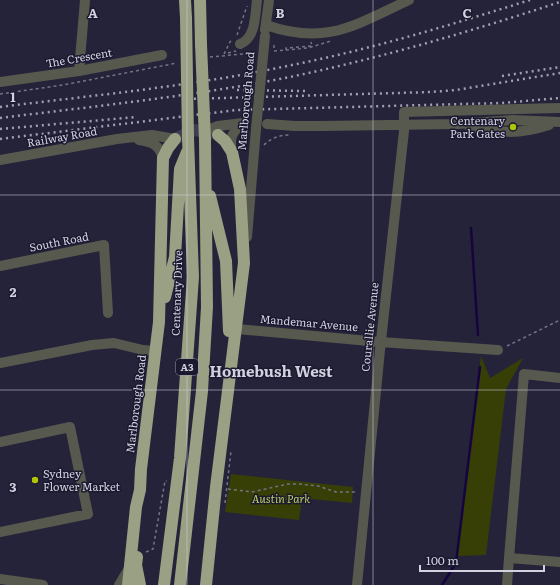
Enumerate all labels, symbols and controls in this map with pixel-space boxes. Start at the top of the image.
text: A [88,3,98,22]
text: B [276,3,285,22]
text: C [462,3,472,22]
street label: The Crescent [44,43,114,71]
street label: Marlborough Road [233,51,257,151]
text: 1 [10,87,16,106]
place label: Centenary Park Gates [450,112,506,141]
street label: Railway Road [26,122,98,150]
marker: Centenary Park Gates [508,122,518,132]
street label: South Road [28,227,90,255]
street label: Centenary Drive [167,249,186,336]
street label: Courallie Avenue [356,281,382,372]
text: 2 [10,282,17,301]
street label: Mandemar Avenue [259,310,359,334]
street label: Marlborough Road [121,354,149,454]
road number: A3 [176,359,198,375]
district label: Homebush West [209,359,333,382]
place label: Sydney Flower Market [43,465,121,494]
marker: Sydney Flower Market [30,475,40,485]
text: 3 [9,477,17,496]
park label: Austin Park [252,490,310,506]
scale bar [420,547,544,573]
text: 100 m [426,551,459,569]

